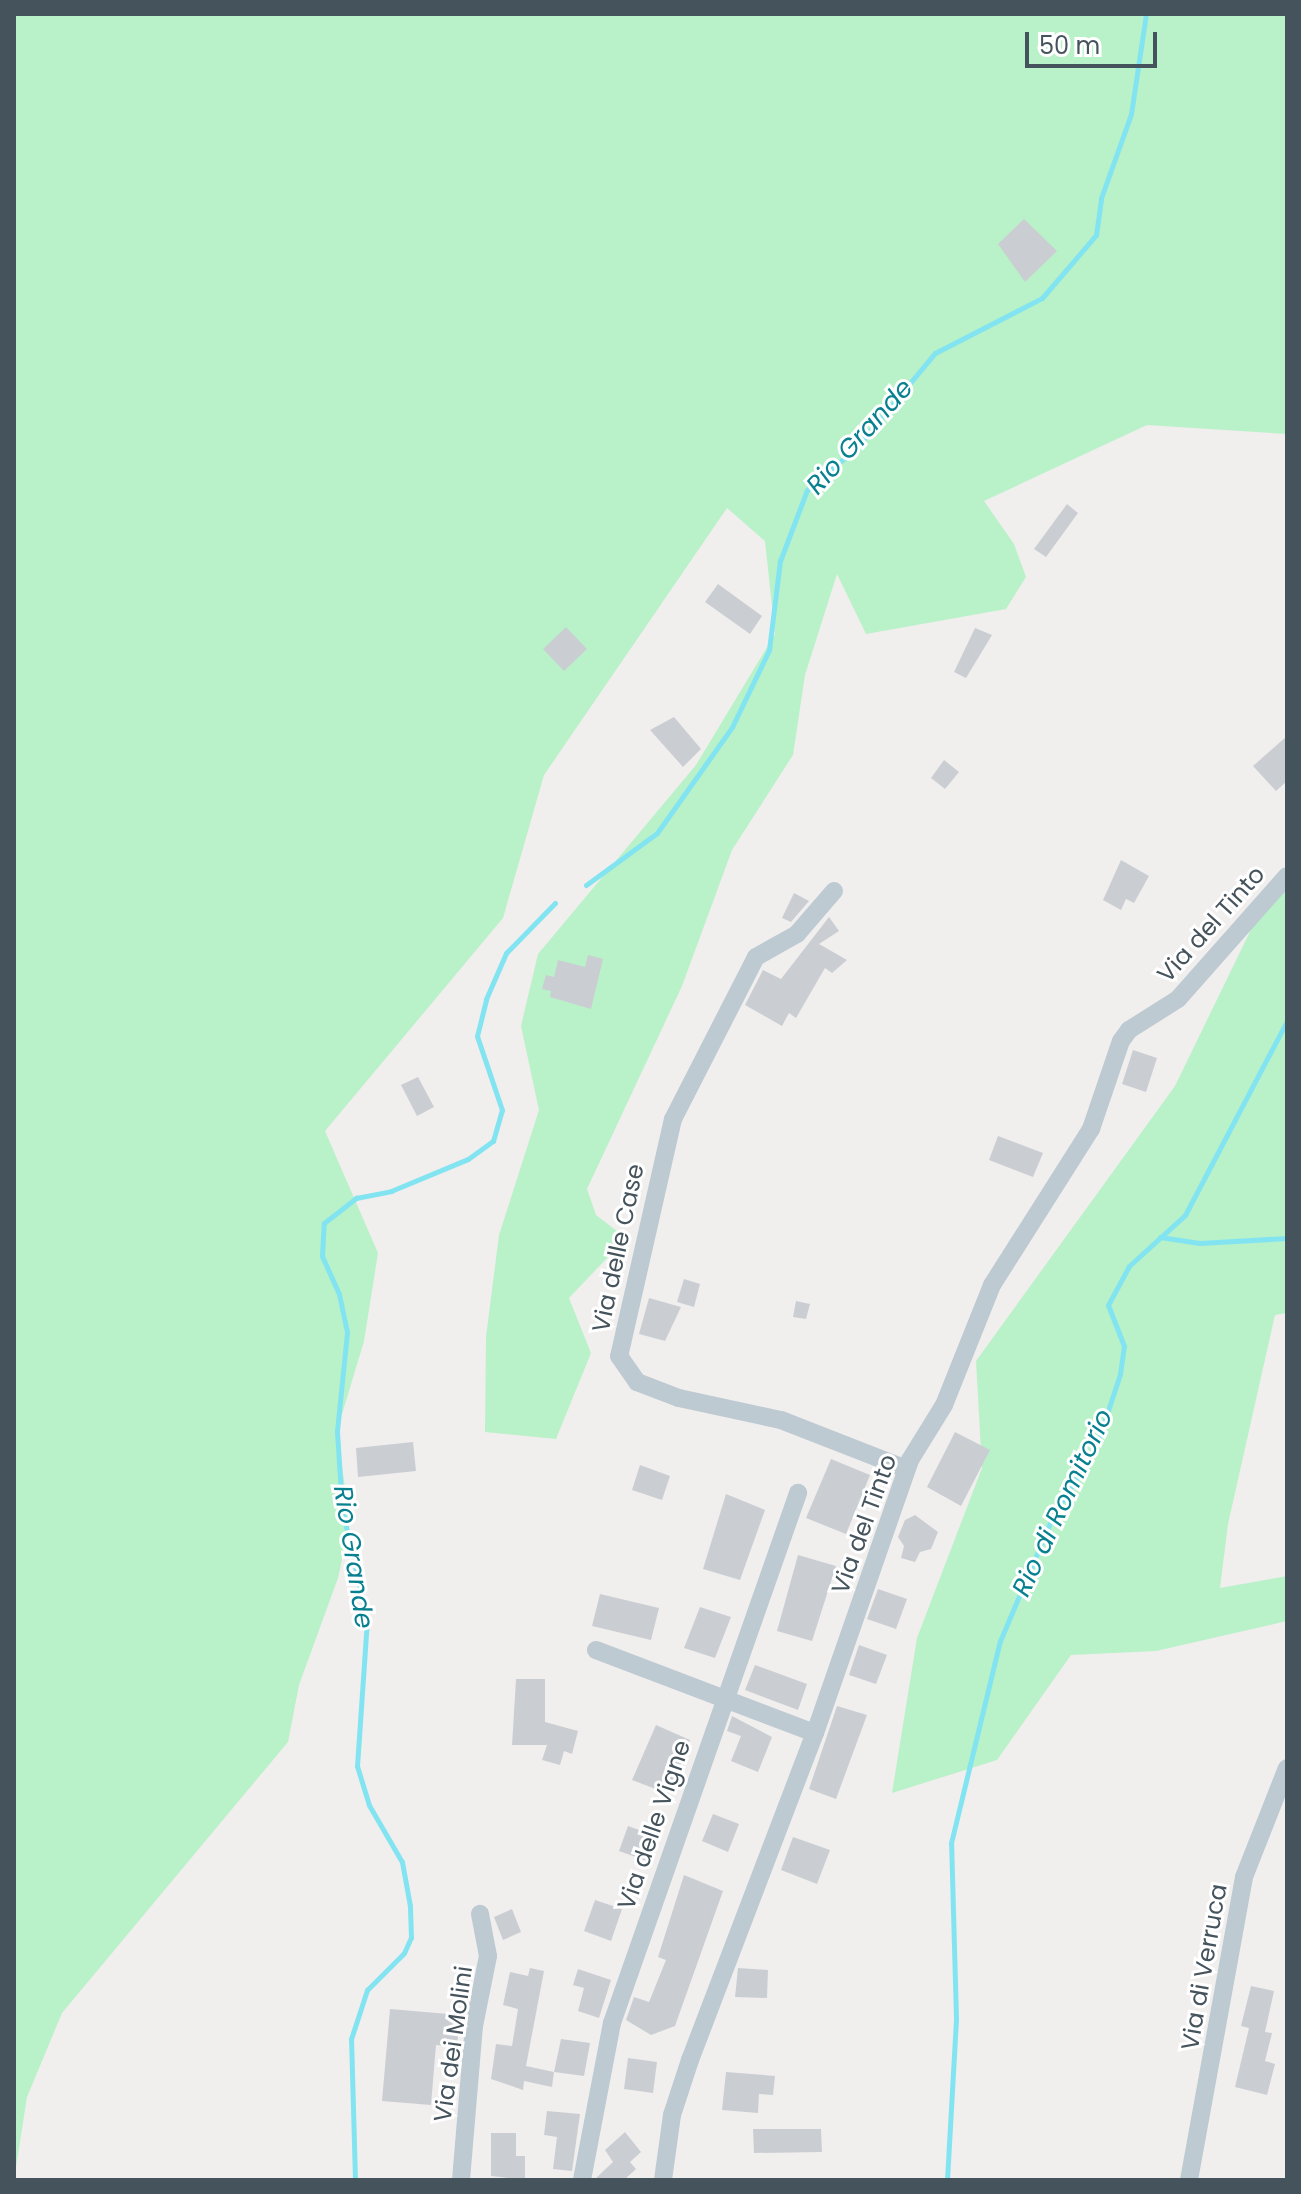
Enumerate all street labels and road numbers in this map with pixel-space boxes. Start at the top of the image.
street label: Via del Tinto [1151,860,1271,988]
street label: Via delle Case [586,1161,650,1335]
street label: Via del Tinto [825,1450,903,1598]
street label: Via delle Vigne [611,1736,697,1914]
street label: Via di Verruca [1175,1882,1233,2052]
street label: Via dei Molini [428,1964,478,2124]

